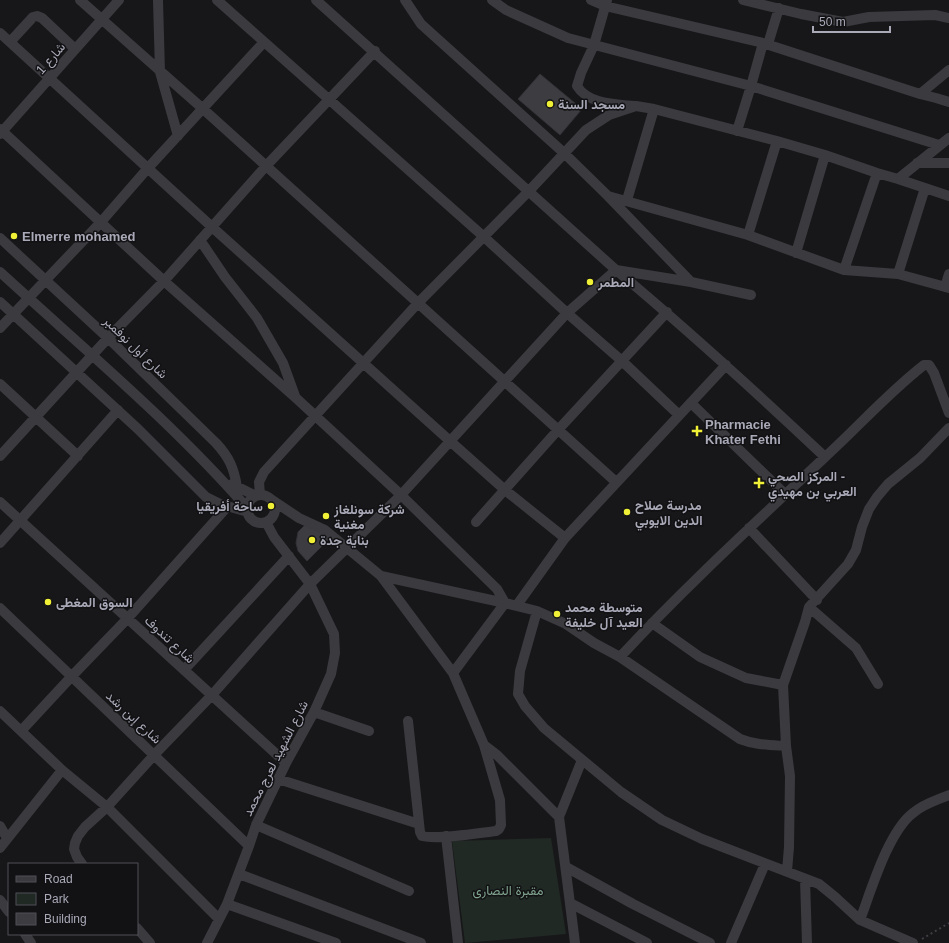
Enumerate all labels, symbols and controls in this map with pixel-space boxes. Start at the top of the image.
scale bar [813,8,890,34]
text: 50 m [819,15,846,29]
street label: شارع 1 [33,39,70,79]
place label: مسجد السنة [558,97,625,112]
marker: مسجد السنة [545,99,555,109]
place label: Elmerre mohamed [22,229,135,244]
marker: Elmerre mohamed [9,231,19,241]
place label: المطمر [597,275,634,291]
marker: المطمر [585,277,595,287]
street label: شارع أول نوفمبر [99,312,171,383]
place label: Pharmacie Khater Fethi [705,417,781,447]
marker: Pharmacie Khater Fethi [692,426,702,436]
place label: المركز الصحي - العربي بن مهيدي [768,469,857,502]
marker: المركز الصحي - العربي بن مهيدي [753,477,765,489]
place label: مدرسة صلاح الدين الايوبي [635,498,703,531]
place label: ساحة أفريقيا [196,499,263,515]
marker: ساحة أفريقيا [266,501,276,511]
place label: شركة سونلغاز مغنية [333,502,405,532]
marker: مدرسة صلاح الدين الايوبي [622,507,632,517]
marker: شركة سونلغاز مغنية [321,511,331,521]
place label: بناية جدة [320,533,369,548]
marker: بناية جدة [307,535,317,545]
place label: السوق المغطى [56,595,133,611]
marker: السوق المغطى [43,597,53,607]
place label: متوسطة محمد العيد آل خليفة [565,600,643,630]
marker: متوسطة محمد العيد آل خليفة [552,609,562,619]
street label: شارع تندوف [140,613,198,668]
street label: شارع إبن رشد [102,688,164,748]
street label: شارع الشهيد لعرج محمد [240,698,313,820]
legend [8,863,138,935]
text: Road [44,872,73,886]
park label: مقبرة النصارى [473,883,544,899]
text: Park [44,892,70,906]
text: Building [44,912,87,926]

